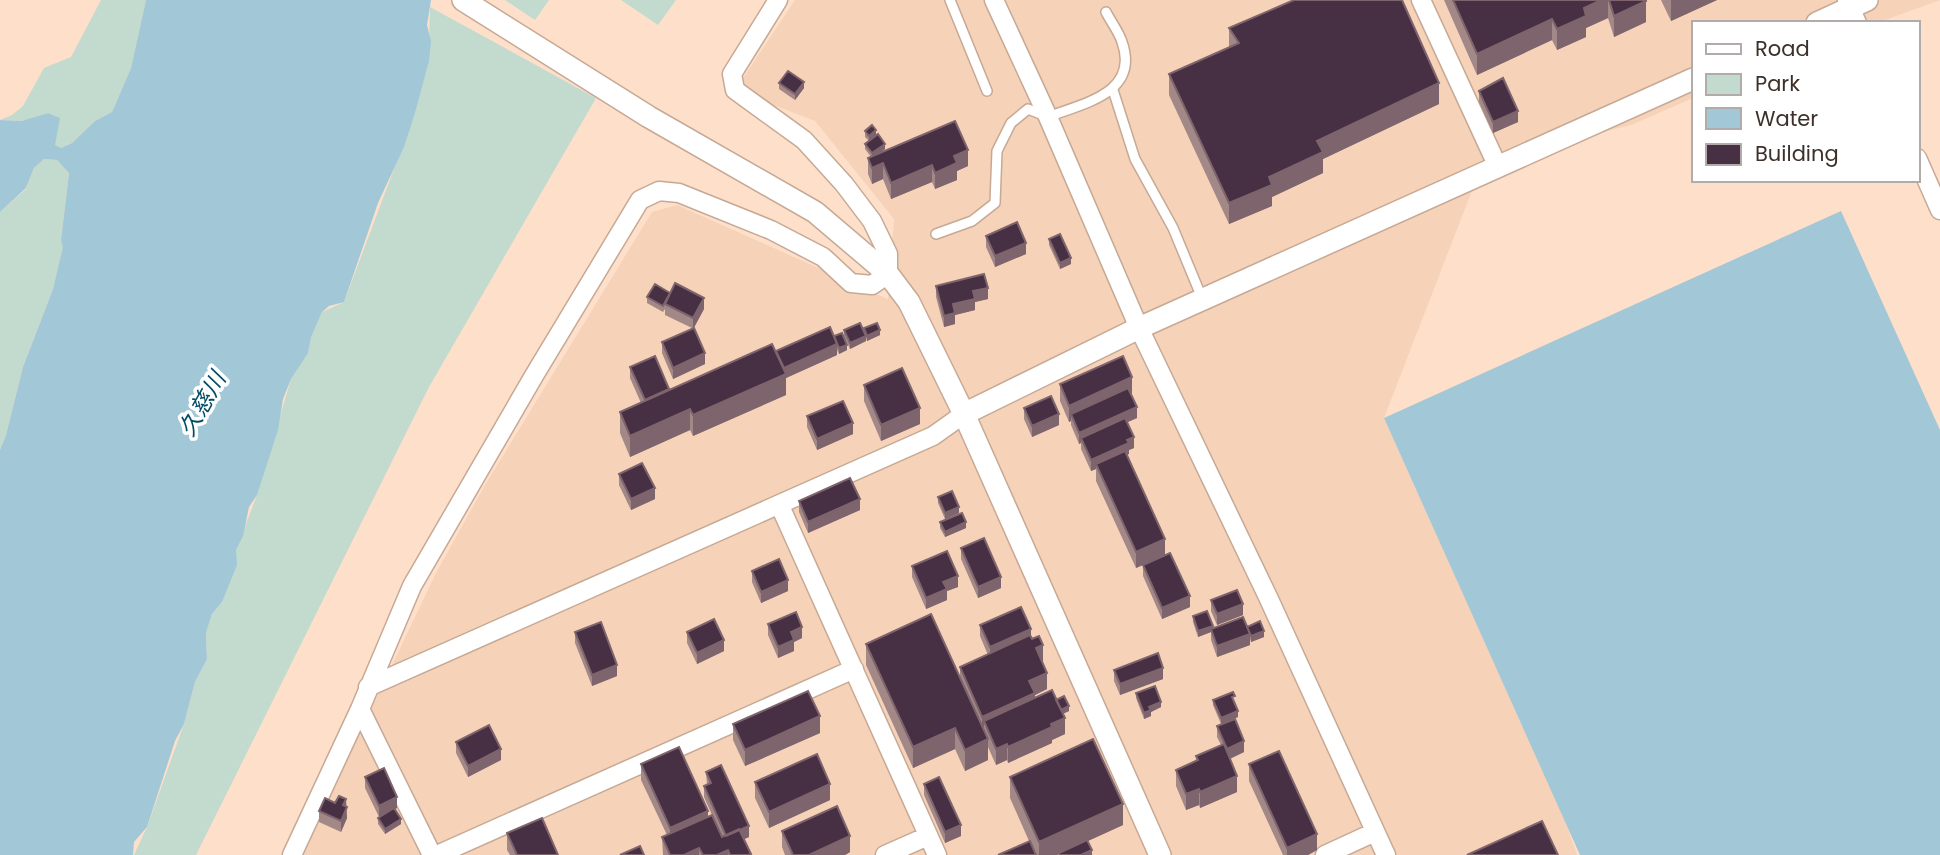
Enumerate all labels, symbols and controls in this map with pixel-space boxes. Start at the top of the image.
legend [1692,21,1919,182]
text: Road [1755,34,1810,63]
text: Park [1755,69,1800,98]
text: Water [1755,104,1818,133]
text: Building [1755,139,1839,168]
water label: 久慈川 [171,364,235,442]

